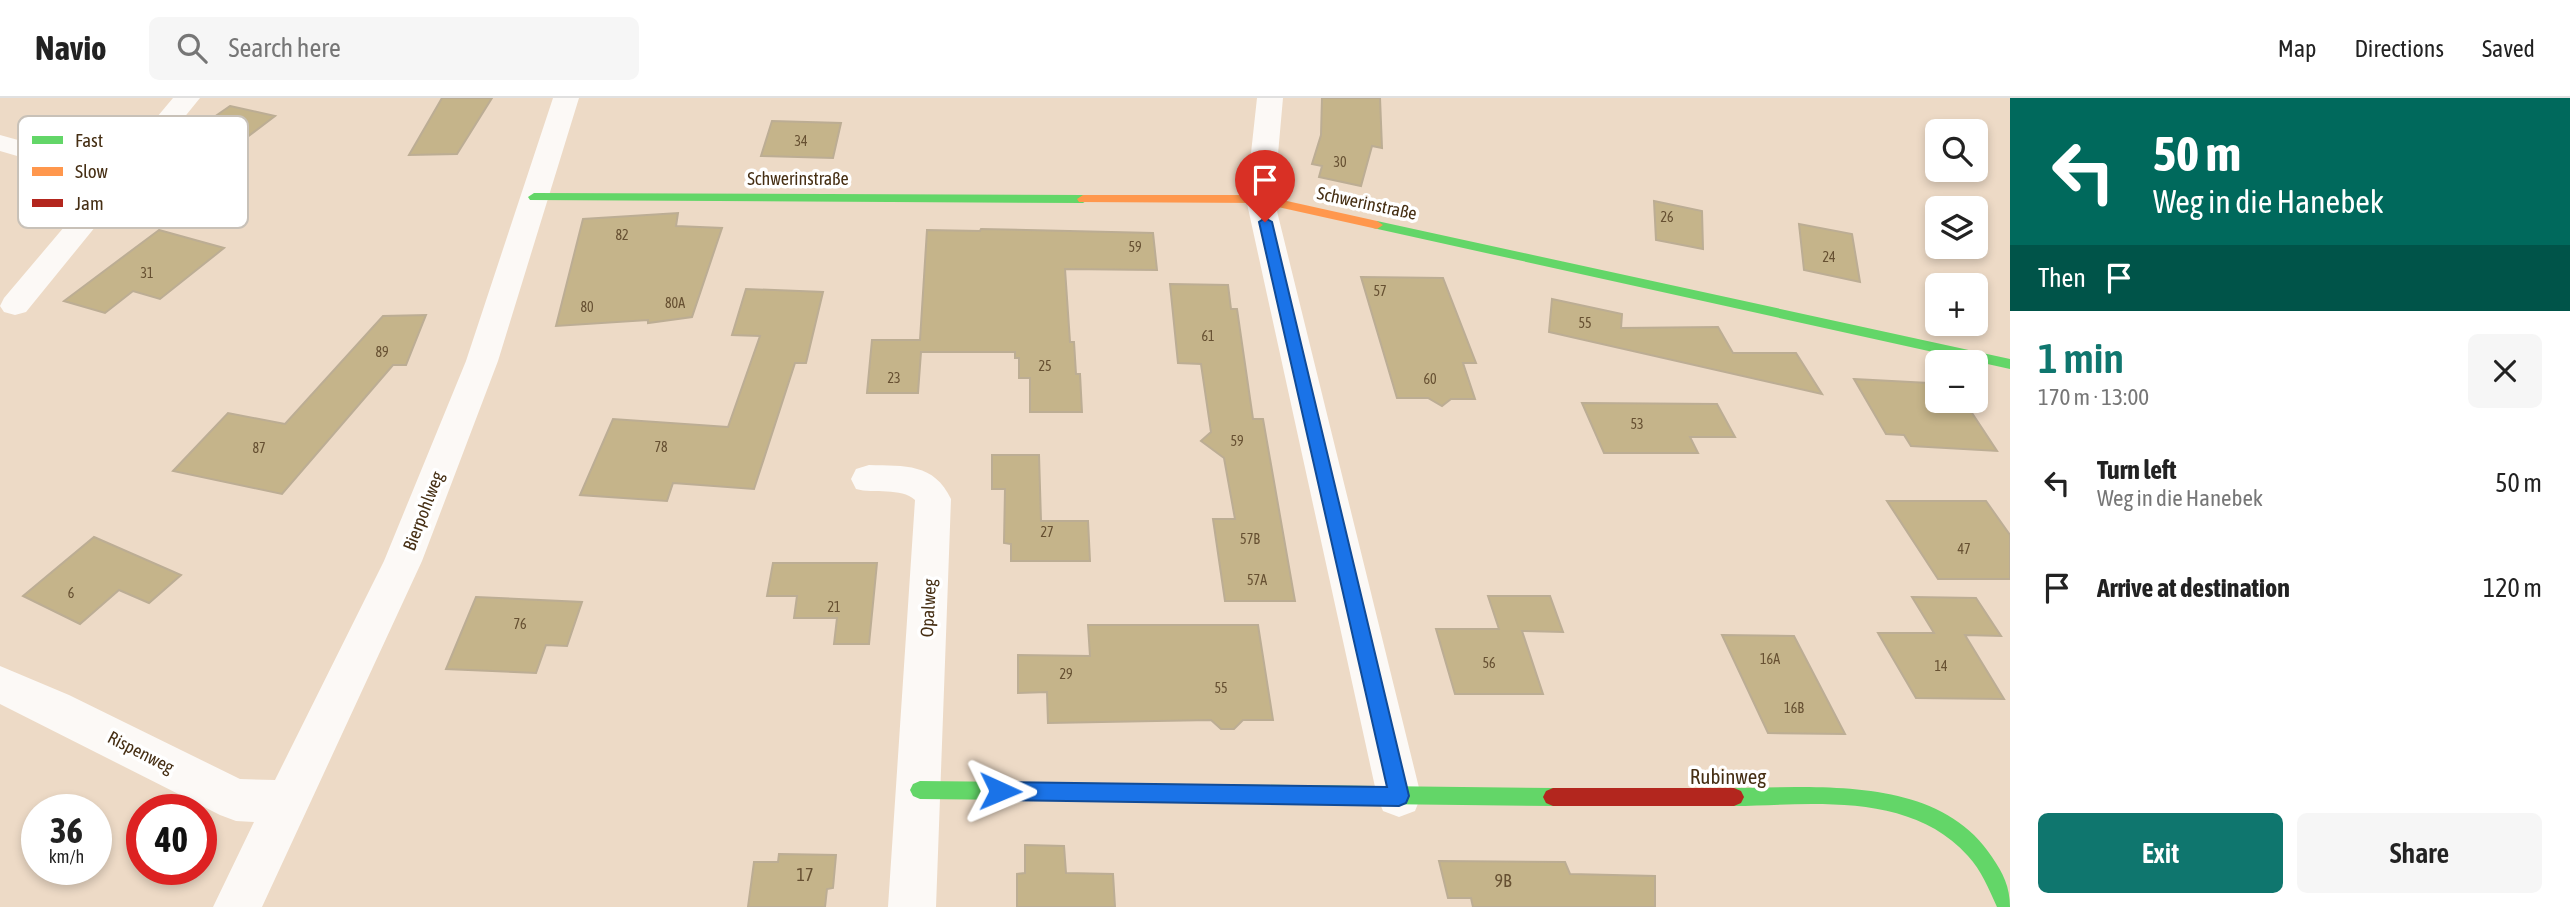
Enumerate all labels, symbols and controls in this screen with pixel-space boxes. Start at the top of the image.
search box [149,17,639,80]
text: Navio [35,29,107,67]
icon: search [173,29,211,67]
text: Search here [229,33,341,63]
text: Map [2278,35,2316,62]
text: Directions [2354,35,2444,62]
text: Saved [2482,35,2535,62]
legend [18,116,248,228]
map controls [1925,119,1988,413]
button: search [1925,119,1988,182]
text: 50 m [2153,125,2241,181]
icon: left [2038,126,2129,217]
text: Fast [75,129,103,151]
house number: 34 [794,133,808,149]
pin [1235,150,1295,222]
house number: 30 [1333,154,1347,170]
text: Slow [75,160,109,182]
icon: arrive [1246,161,1284,199]
street label: Schwerinstraße [747,168,849,189]
street label: Schwerinstraße [1315,182,1419,224]
text: Weg in die Hanebek [2153,183,2384,220]
text: Jam [75,192,104,214]
button: layers [1925,196,1988,259]
house number: 26 [1660,209,1674,225]
house number: 82 [615,227,629,243]
house number: 59 [1128,239,1142,255]
house number: 24 [1822,249,1836,265]
icon: arrive [2100,259,2138,297]
text: Then [2038,263,2086,293]
house number: 31 [140,265,154,281]
button: + [1925,273,1988,336]
house number: 57 [1373,283,1387,299]
house number: 80A [665,295,685,311]
house number: 80 [580,299,594,315]
house number: 55 [1578,315,1592,331]
house number: 61 [1201,328,1215,344]
text: 1 min [2038,334,2124,382]
button: close [2468,334,2542,408]
house number: 89 [375,344,389,360]
button: − [1925,350,1988,413]
house number: 25 [1038,358,1052,374]
house number: 23 [887,370,901,386]
house number: 60 [1423,371,1437,387]
text: 170 m · 13:00 [2038,384,2149,410]
house number: 53 [1630,416,1644,432]
house number: 59 [1230,433,1244,449]
house number: 78 [654,439,668,455]
house number: 87 [252,440,266,456]
text: Turn left [2097,455,2177,485]
icon: left [2038,464,2076,502]
street label: Bierpohlweg [398,468,448,553]
text: 50 m [2495,468,2542,498]
text: Weg in die Hanebek [2097,485,2263,511]
house number: 27 [1040,524,1054,540]
house number: 57B [1240,531,1260,547]
house number: 47 [1957,541,1971,557]
icon: arrive [2038,569,2076,607]
house number: 57A [1247,572,1267,588]
text: Arrive at destination [2097,573,2290,603]
text: 120 m [2483,573,2542,603]
street label: Opalweg [916,578,940,638]
house number: 6 [68,585,75,601]
house number: 21 [827,599,841,615]
house number: 76 [513,616,527,632]
house number: 16A [1760,651,1780,667]
house number: 56 [1482,655,1496,671]
house number: 14 [1934,658,1948,674]
house number: 29 [1059,666,1073,682]
house number: 55 [1214,680,1228,696]
house number: 16B [1784,700,1804,716]
street label: Rispenweg [104,726,178,778]
position arrow [963,754,1037,828]
street label: Rubinweg [1690,764,1766,788]
speed limit sign: 40 [126,794,217,885]
text: 36 [50,810,83,850]
button: Exit [2038,813,2283,893]
button: Share [2297,813,2542,893]
text: km/h [49,846,84,867]
house number: 17 [797,864,813,885]
house number: 9B [1495,870,1512,891]

